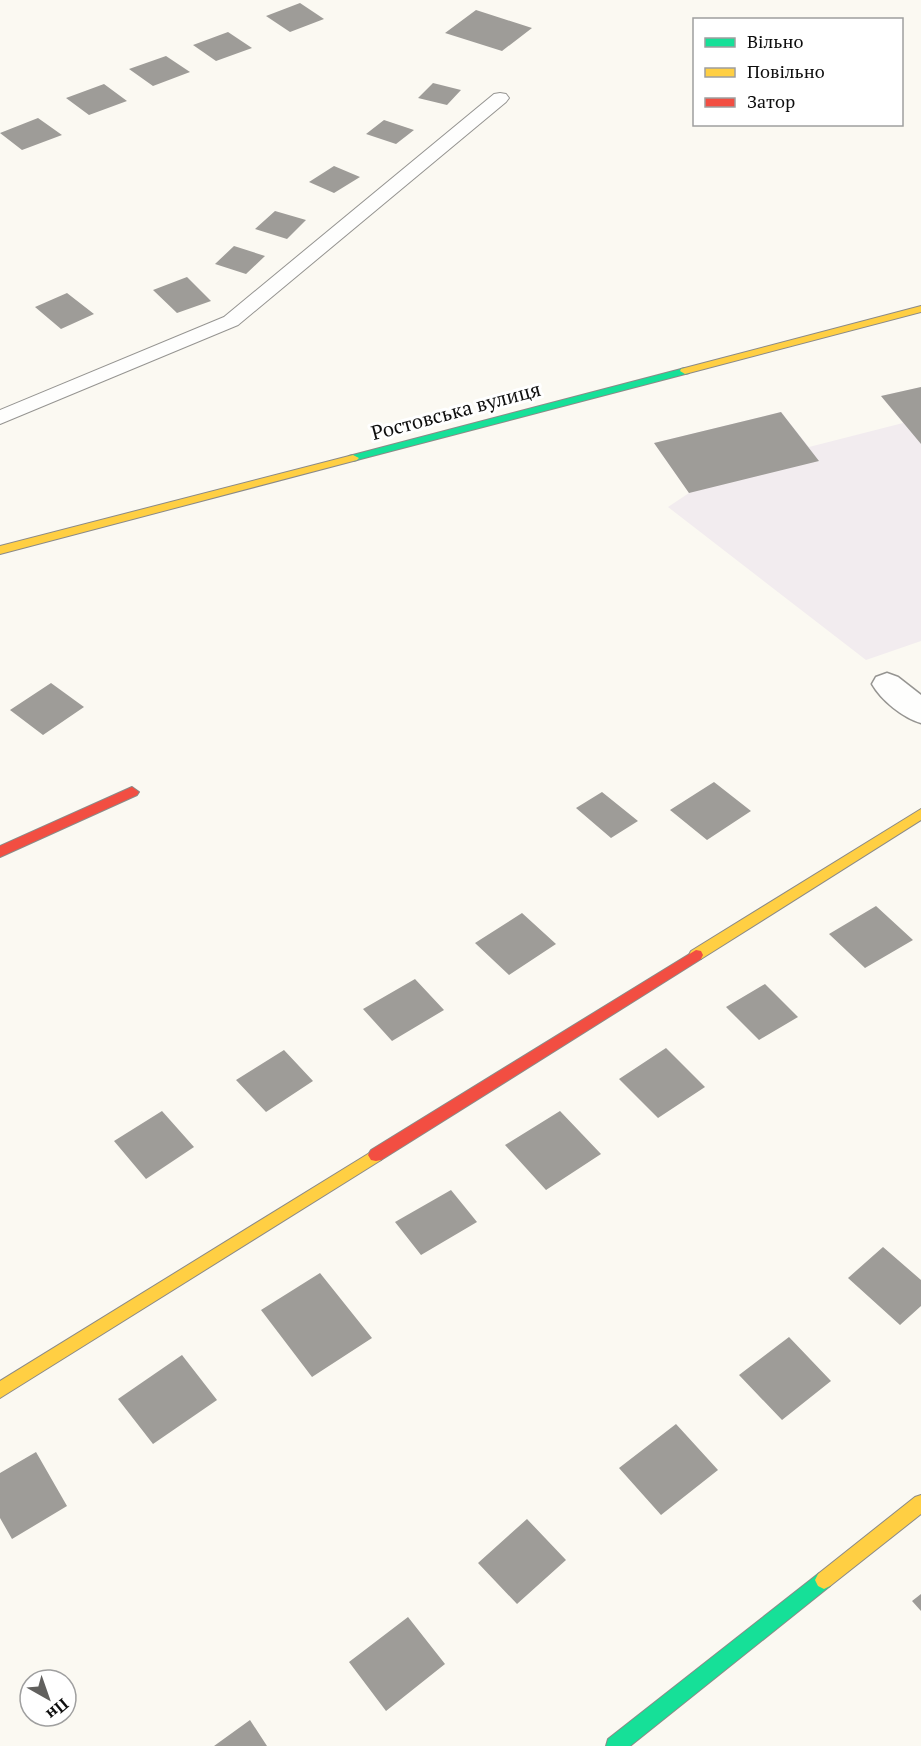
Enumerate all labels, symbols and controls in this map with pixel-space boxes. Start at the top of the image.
legend [693,18,903,126]
text: Вільно [747,29,803,53]
text: Повільно [747,59,825,83]
text: Затор [747,89,795,113]
street label: Ростовська вулиця [368,375,544,446]
north arrow [18,1668,78,1728]
text: Пн [42,1694,73,1725]

